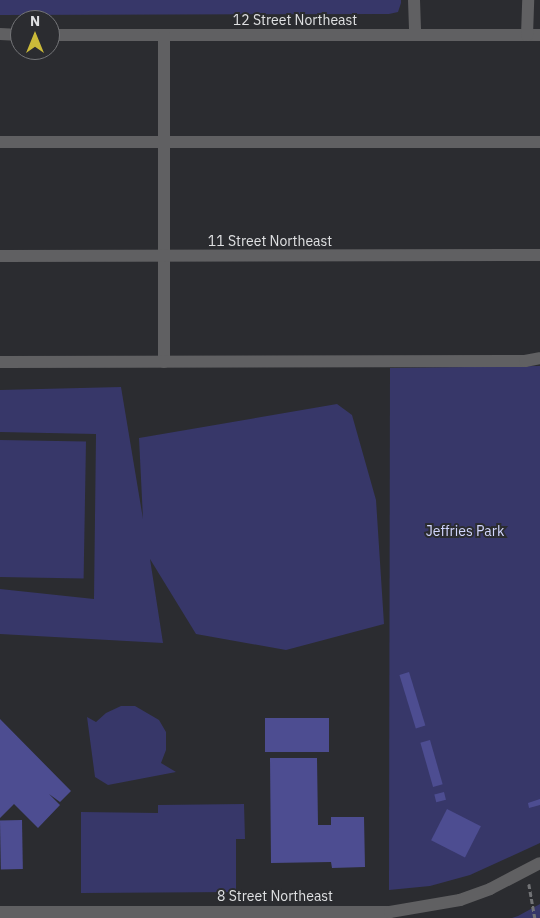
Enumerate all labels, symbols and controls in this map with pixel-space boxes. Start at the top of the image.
north arrow [10,10,60,60]
text: N [30,12,40,30]
street label: 12 Street Northeast [233,12,357,28]
street label: 11 Street Northeast [208,233,332,249]
park label: Jeffries Park [426,523,504,539]
street label: 8 Street Northeast [217,888,333,904]

